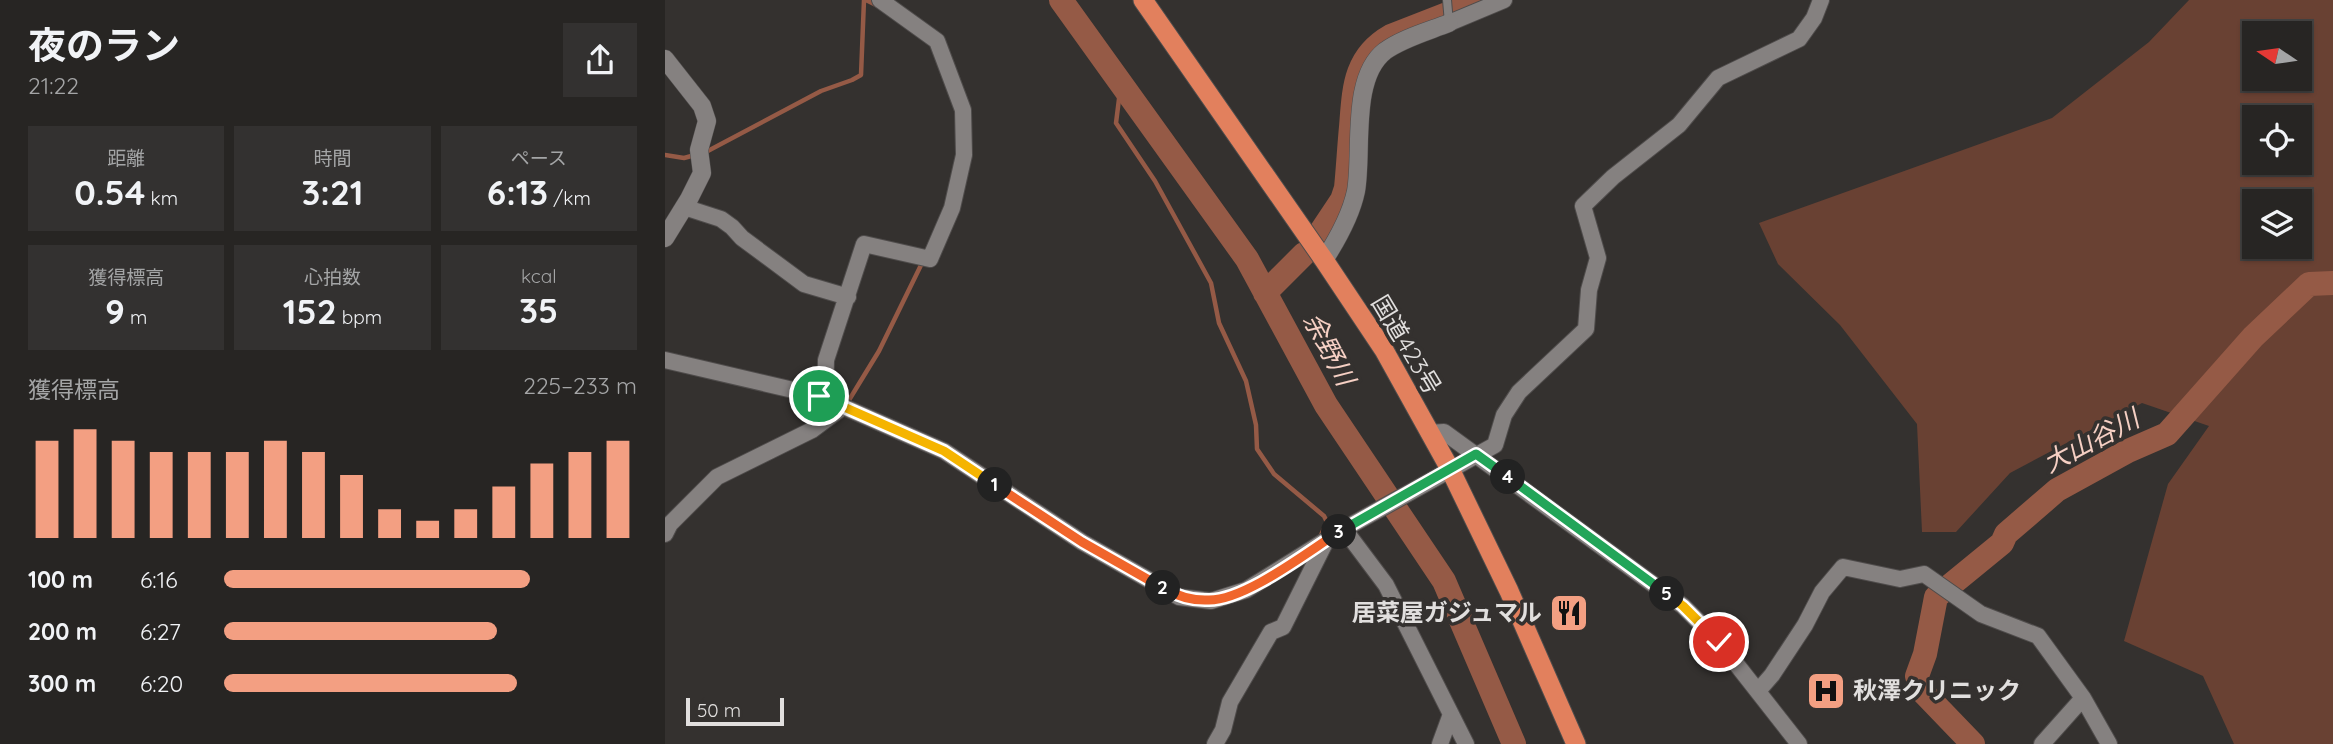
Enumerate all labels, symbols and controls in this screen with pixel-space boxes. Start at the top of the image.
text: 夜のラン [28,21,180,69]
north arrow [2242,21,2312,91]
map controls [2242,21,2312,259]
button: share [563,23,637,97]
text: 21:22 [28,71,79,100]
button: locate [2242,105,2312,175]
text: 距離 [107,146,145,170]
text: 時間 [313,146,352,170]
text: ペース [511,146,567,170]
text: 0.54 [74,170,145,214]
text: 3:21 [302,170,363,214]
text: 6:13 [487,170,548,214]
text: km [145,186,178,210]
text: /km [548,186,591,210]
button: layers [2242,189,2312,259]
text: kcal [521,264,557,288]
text: 獲得標高 [88,265,164,289]
text: 心拍数 [304,265,361,289]
text: 35 [519,288,558,332]
text: 9 [105,289,125,333]
text: 152 [283,289,337,333]
street label: 国道423号 [1366,289,1448,400]
text: m [125,305,147,329]
text: bpm [337,305,382,329]
water label: 余野川 [1297,307,1364,394]
pin [789,366,849,426]
text: 225–233 m [523,371,637,400]
text: 獲得標高 [28,375,120,404]
icon: arrive [800,377,838,415]
water label: 大山谷川 [2037,400,2147,480]
pin: 4 [1491,460,1525,494]
text: 4 [1502,464,1513,488]
pin: 1 [977,468,1013,503]
text: 1 [991,472,998,496]
pin: 3 [1321,514,1357,550]
text: 3 [1333,519,1344,543]
text: 100 m [28,565,93,594]
text: 6:16 [140,565,178,594]
pin: 2 [1145,570,1181,606]
text: 2 [1157,575,1168,599]
pin: 5 [1649,576,1685,612]
text: 5 [1661,581,1672,605]
restaurant icon: 居菜屋ガジュマル [1548,592,1590,634]
place label: 居菜屋ガジュマル [1352,597,1542,627]
pin [1689,612,1749,672]
text: 200 m [28,617,97,646]
text: 6:27 [140,617,181,646]
icon: check [1700,623,1738,661]
text: 300 m [28,669,96,698]
text: 6:20 [140,669,183,698]
hospital icon: 秋澤クリニック [1805,670,1847,712]
place label: 秋澤クリニック [1853,675,2021,705]
scale bar [686,695,784,727]
text: 50 m [697,698,741,722]

